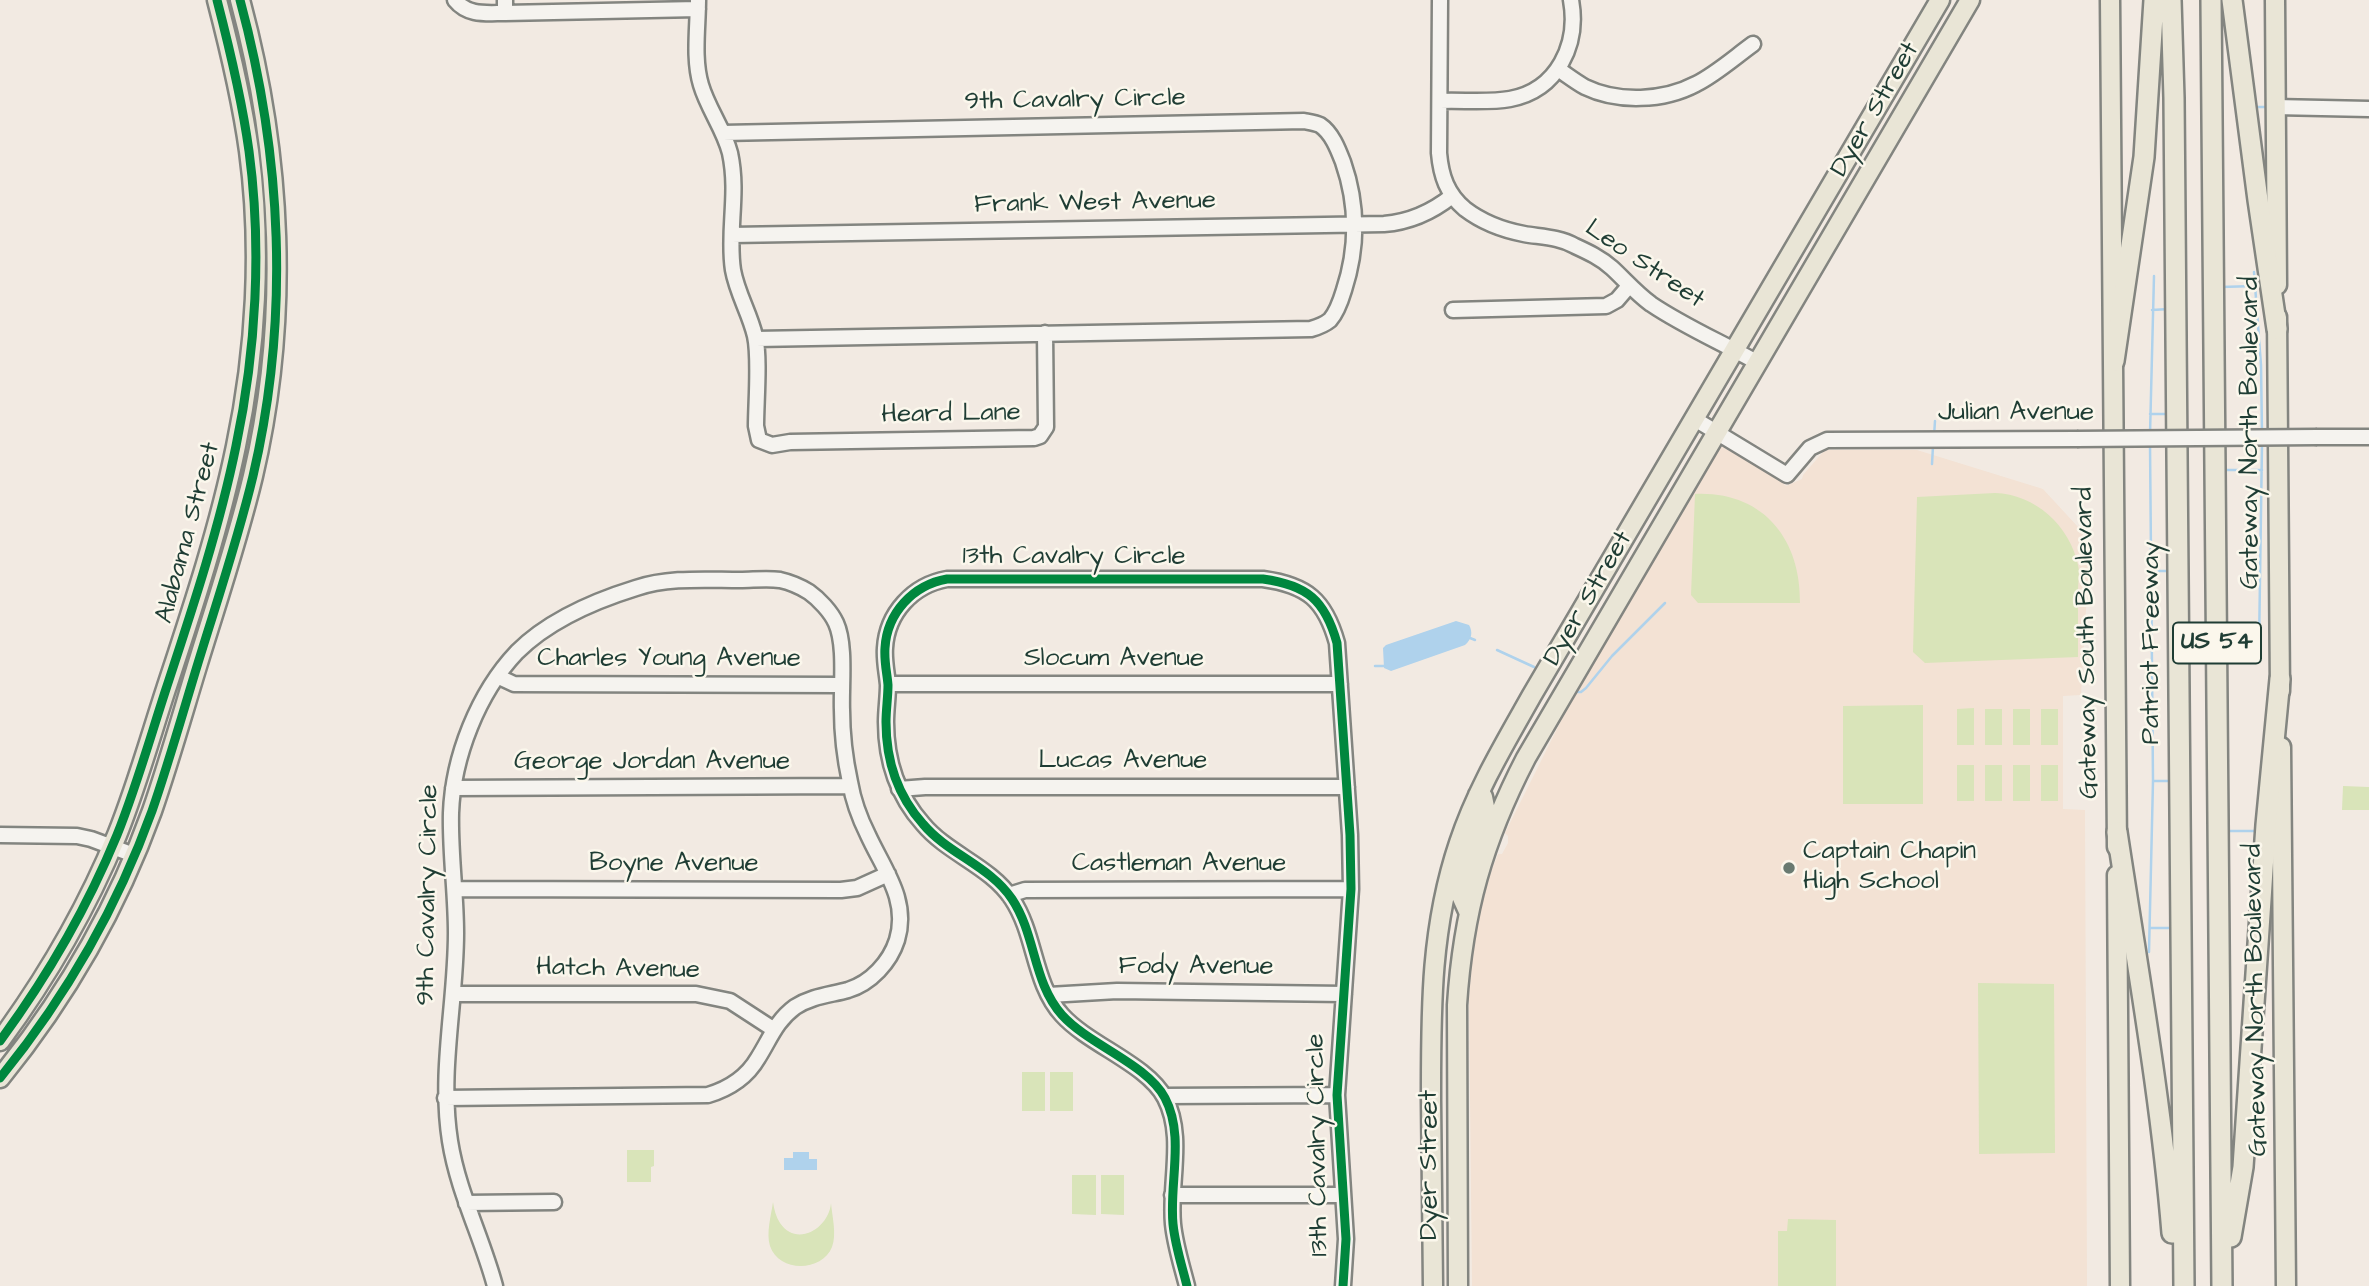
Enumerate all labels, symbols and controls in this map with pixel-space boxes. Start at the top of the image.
street label: Dyer Street [1825,37,1927,183]
street label: 9th Cavalry Circle [964,83,1186,119]
street label: Frank West Avenue [974,186,1216,222]
street label: Leo Street [1578,214,1710,316]
street label: Gateway North Boulevard [2236,277,2268,589]
street label: Heard Lane [881,398,1021,432]
street label: Julian Avenue [1938,398,2094,430]
street label: Alabama Street [150,439,228,627]
street label: Gateway South Boulevard [2070,487,2106,799]
street label: Dyer Street [1538,526,1640,672]
street label: Patriot Freeway [2137,541,2169,745]
street label: 13th Cavalry Circle [962,542,1186,574]
road number: US 54 [2173,622,2261,664]
street label: Charles Young Avenue [537,644,801,676]
street label: Slocum Avenue [1024,644,1204,676]
street label: Lucas Avenue [1039,746,1207,778]
street label: George Jordan Avenue [514,747,790,779]
street label: 9th Cavalry Circle [411,784,447,1006]
place label: Captain Chapin High School [1803,837,1976,898]
street label: Gateway North Boulevard [2239,843,2275,1157]
street label: Boyne Avenue [589,849,759,881]
street label: Castleman Avenue [1072,849,1286,881]
marker: Captain Chapin High School [1781,860,1797,876]
street label: Fody Avenue [1118,952,1274,984]
street label: Hatch Avenue [536,953,700,987]
street label: 13th Cavalry Circle [1301,1033,1337,1257]
street label: Dyer Street [1415,1090,1447,1240]

